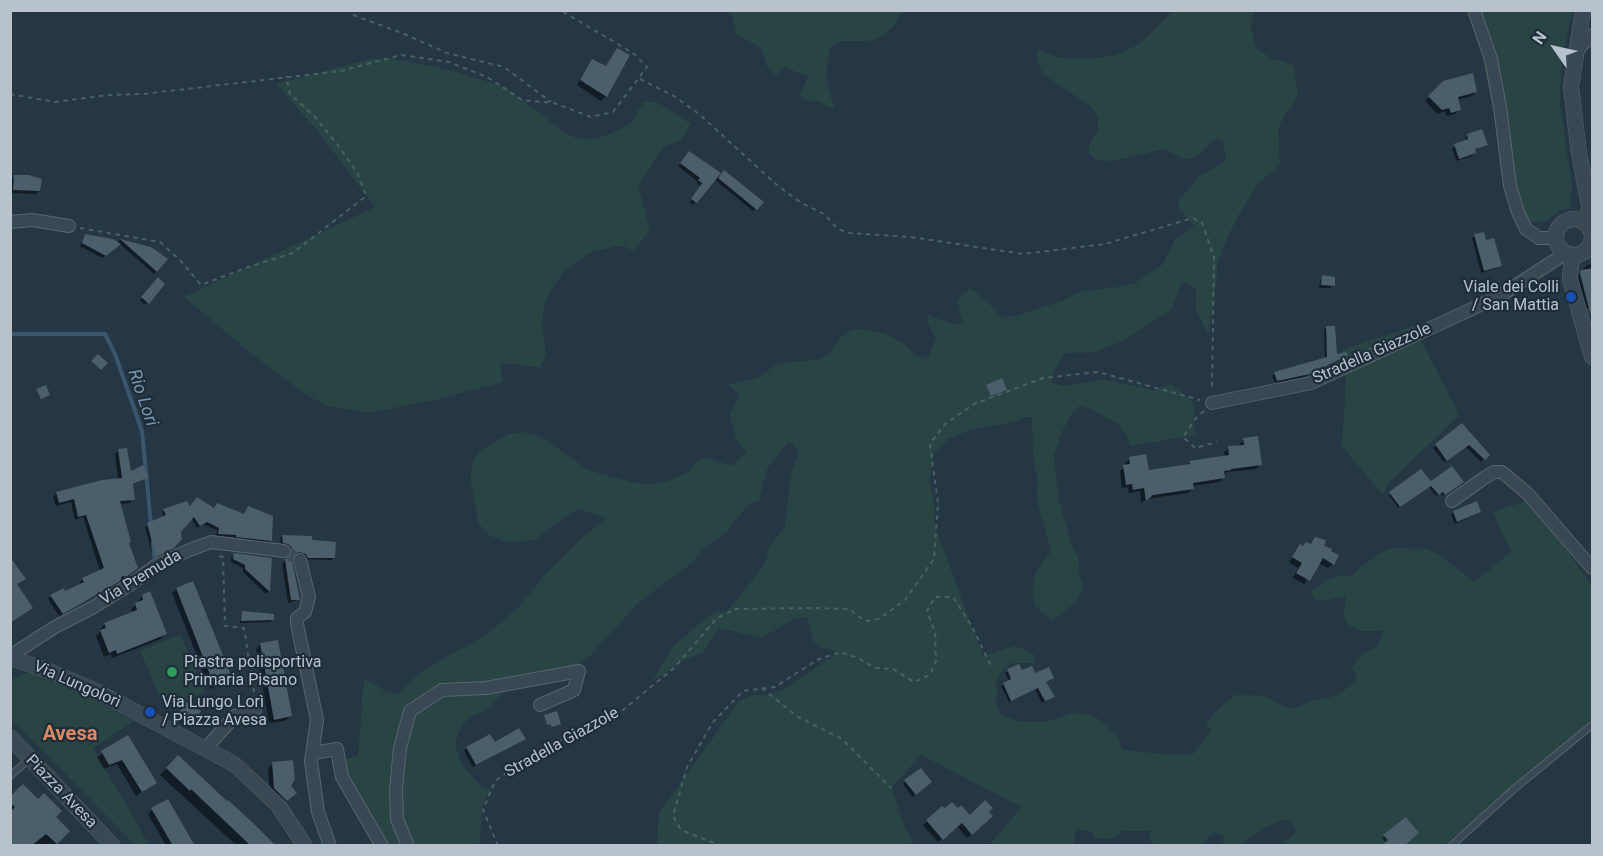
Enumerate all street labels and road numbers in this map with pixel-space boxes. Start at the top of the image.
street label: Stradella Giazzole [1310,319,1434,389]
street label: Via Premuda [97,546,185,610]
street label: Via Lungolorì [31,657,123,713]
street label: Stradella Giazzole [502,704,622,782]
street label: Piazza Avesa [21,751,101,833]

